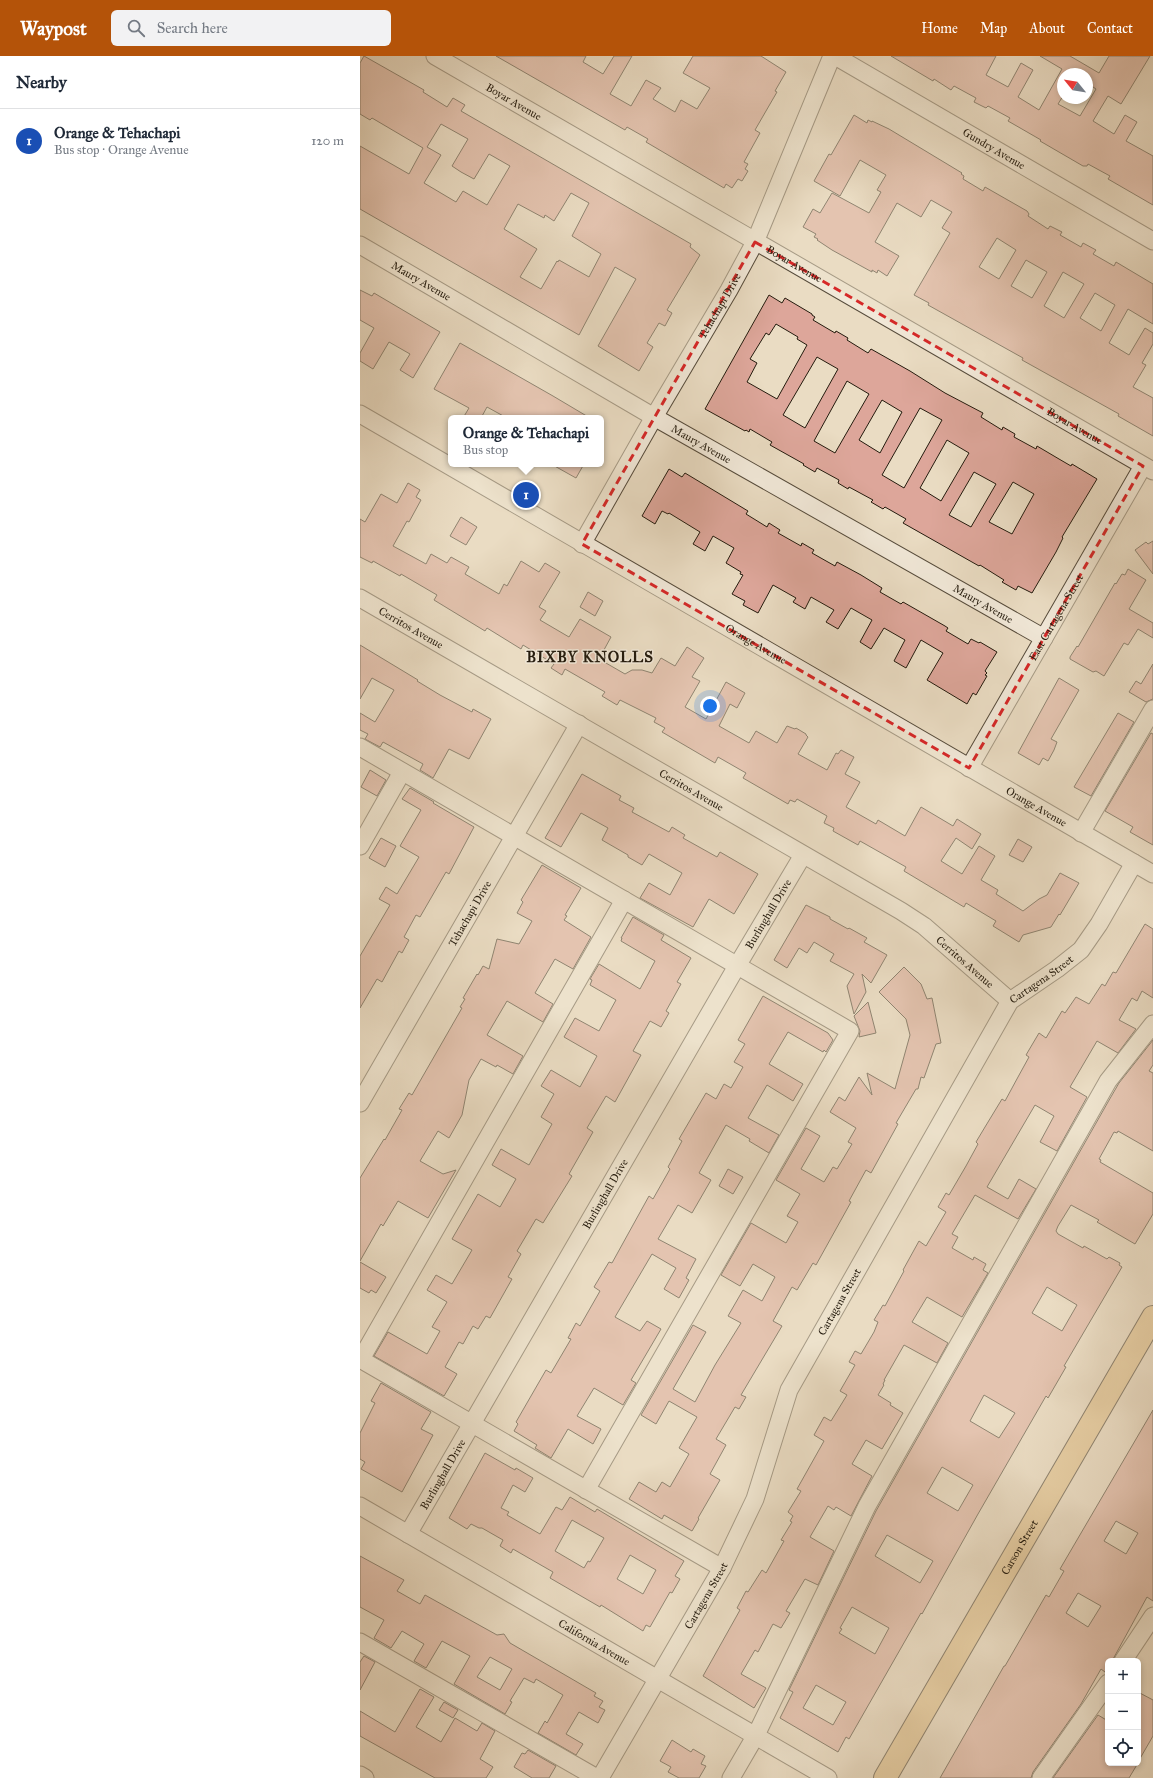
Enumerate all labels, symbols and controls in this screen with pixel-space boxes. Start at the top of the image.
search box [111,10,391,46]
text: Waypost [20,17,87,40]
icon: search [125,17,147,39]
text: Search here [157,19,228,37]
text: Home [921,20,958,37]
text: Map [980,20,1007,37]
text: About [1029,20,1065,37]
text: Contact [1087,20,1133,37]
north arrow [1057,68,1093,104]
text: Nearby [16,72,67,93]
street label: Boyar Avenue [484,80,544,123]
text: Orange & Tehachapi [54,124,180,142]
street label: Gundry Avenue [960,125,1028,172]
text: 1 [26,133,32,149]
text: 120 m [311,133,344,149]
text: Bus stop · Orange Avenue [54,142,189,158]
street label: Boyar Avenue [764,242,825,285]
street label: Maury Avenue [389,258,454,303]
street label: Tehachapi Drive [695,270,744,341]
street label: Boyar Avenue [1045,405,1105,447]
popup [448,415,604,467]
street label: Maury Avenue [669,422,734,466]
text: Orange & Tehachapi [463,424,589,442]
text: Bus stop [463,442,508,458]
pin: 1 [513,480,539,510]
street label: East Cartagena Street [1026,572,1086,663]
street label: Maury Avenue [951,581,1016,626]
street label: Cerritos Avenue [377,604,446,651]
street label: Orange Avenue [723,621,789,667]
district label: BIXBY KNOLLS [526,648,654,666]
your location [700,696,720,716]
street label: Cerritos Avenue [657,766,726,814]
street label: Orange Avenue [1004,784,1070,829]
street label: Burlinghall Drive [742,876,794,951]
street label: Tehachapi Drive [445,878,494,949]
street label: Cerritos Avenue [934,933,997,991]
street label: Cartagena Street [1007,952,1076,1006]
street label: Burlinghall Drive [580,1156,631,1231]
street label: Cartagena Street [815,1266,863,1338]
street label: Burlinghall Drive [417,1437,468,1512]
street label: Carson Street [998,1517,1040,1577]
street label: Cartagena Street [682,1560,730,1631]
street label: California Avenue [556,1616,633,1668]
map controls [1105,1658,1141,1766]
button: + [1105,1658,1141,1694]
button: − [1105,1694,1141,1730]
button: locate [1105,1730,1141,1766]

